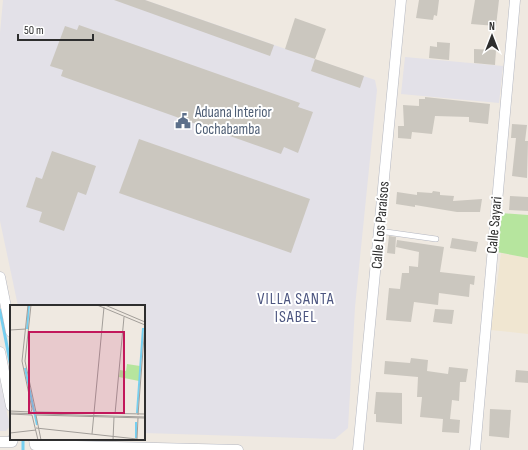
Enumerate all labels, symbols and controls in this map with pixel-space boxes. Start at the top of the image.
scale bar [18,16,93,42]
north arrow [472,16,512,56]
text: N [489,20,495,33]
text: 50 m [24,23,44,38]
place label: Aduana Interior Cochabamba [194,103,272,139]
public building icon: Aduana Interior Cochabamba [174,112,192,130]
street label: Calle Los Paraísos [367,181,394,270]
street label: Calle Sayari [483,195,506,254]
district label: VILLA SANTA ISABEL [257,290,335,327]
inset map [10,305,145,440]

